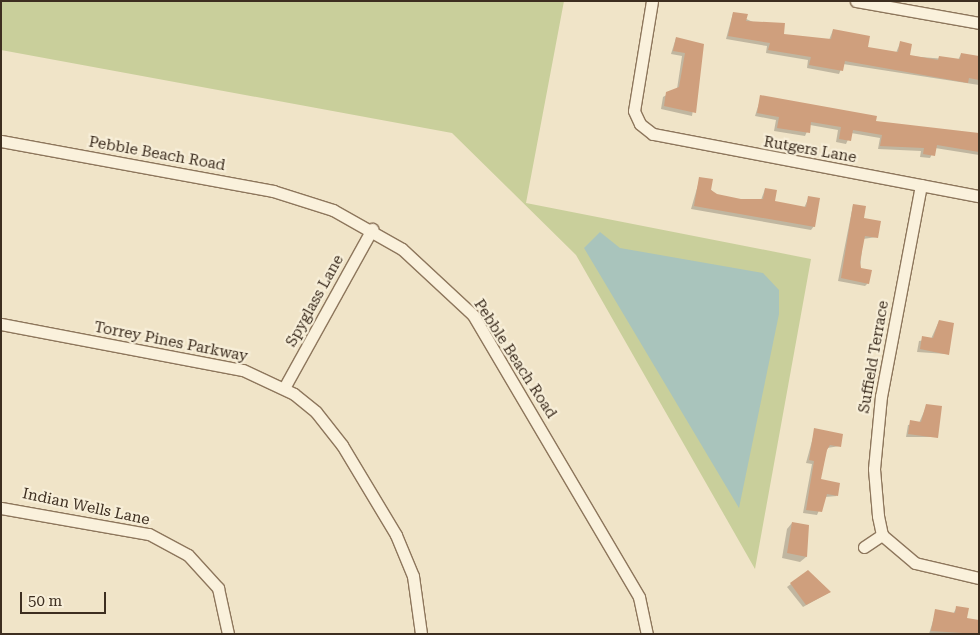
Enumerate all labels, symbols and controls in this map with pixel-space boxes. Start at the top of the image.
street label: Pebble Beach Road [87,133,227,175]
street label: Rutgers Lane [762,133,858,167]
street label: Spyglass Lane [282,252,348,350]
street label: Pebble Beach Road [470,296,560,422]
street label: Suffield Terrace [855,299,893,415]
street label: Torrey Pines Parkway [93,318,249,366]
street label: Indian Wells Lane [21,485,151,529]
scale bar [22,582,109,614]
text: 50 m [28,592,62,610]

